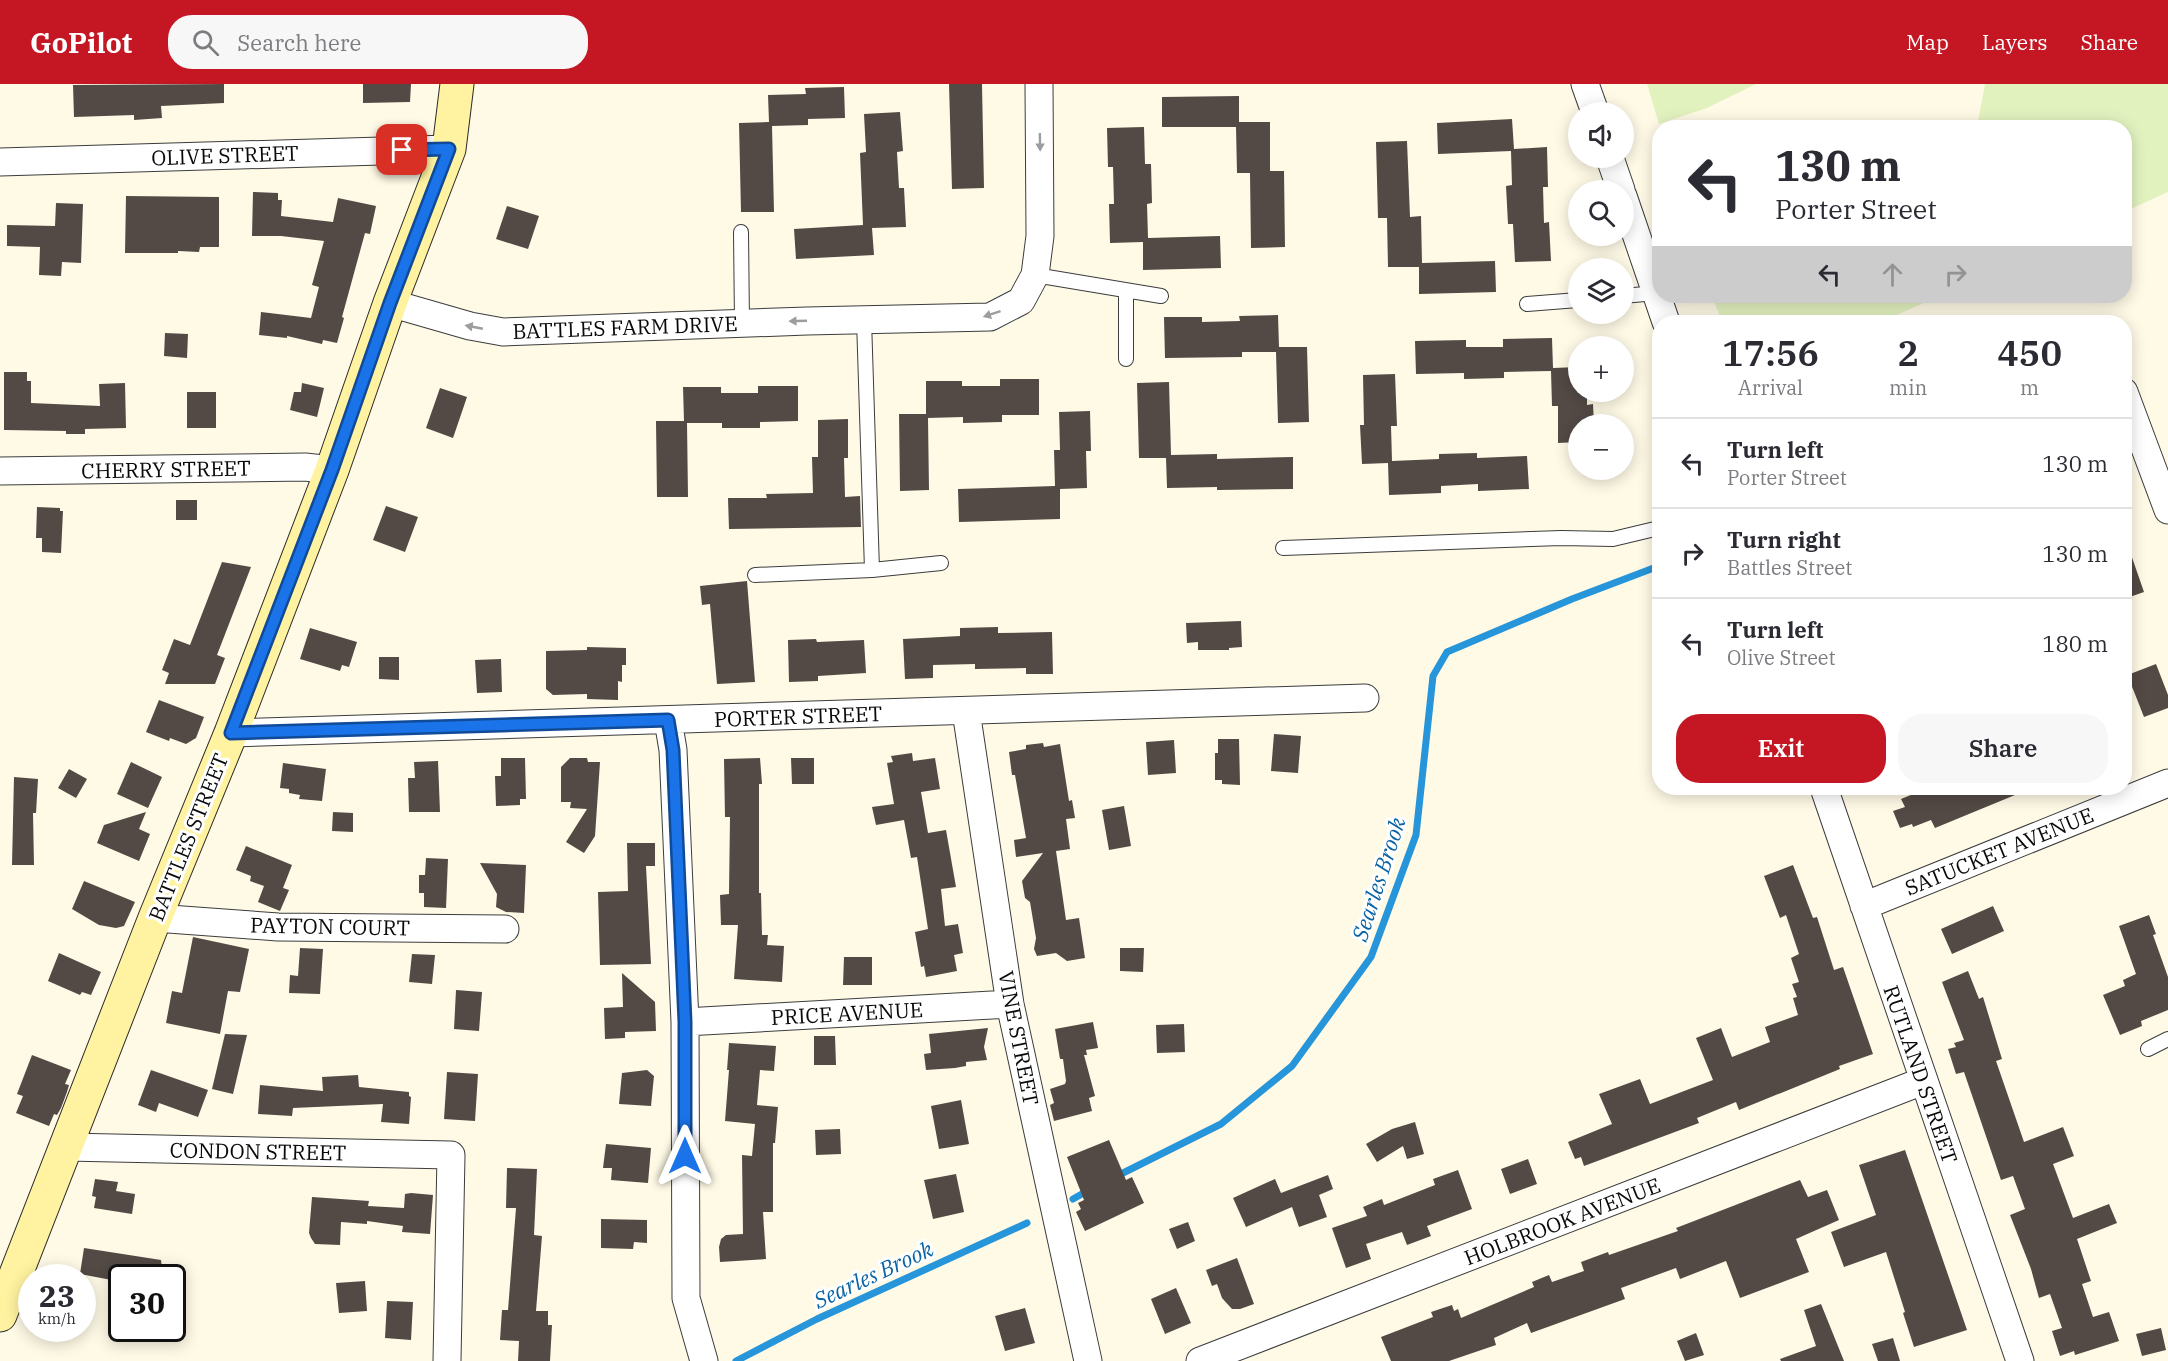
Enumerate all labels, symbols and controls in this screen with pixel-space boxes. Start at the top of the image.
search box [168,15,588,69]
text: GoPilot [30,24,132,61]
icon: search [189,26,222,59]
text: Search here [237,28,361,57]
text: Map [1906,28,1949,56]
text: Layers [1982,28,2048,56]
text: Share [2081,28,2138,56]
map controls [1568,102,1634,480]
button: sound [1568,102,1634,168]
pin [376,124,427,175]
icon: arrive [385,133,418,166]
one-way arrow [1036,133,1045,152]
street label: OLIVE STREET [151,138,299,172]
text: 130 m [1775,138,1901,193]
icon: left [1676,144,1754,222]
button: search [1568,180,1634,246]
text: Porter Street [1775,191,1937,226]
button: layers [1568,258,1634,324]
icon: left [1813,258,1846,291]
icon: ahead [1876,258,1909,291]
icon: right [1939,258,1972,291]
street label: BATTLES FARM DRIVE [512,309,738,345]
one-way arrow [982,310,1000,319]
one-way arrow [788,317,807,326]
one-way arrow [464,322,483,331]
text: 17:56 [1722,329,1819,376]
text: 2 [1897,329,1919,376]
text: 450 [1997,329,2062,376]
button: + [1568,336,1634,402]
text: Arrival [1738,374,1803,401]
text: min [1889,374,1927,401]
text: m [2020,374,2039,401]
button: − [1568,414,1634,480]
text: Turn left [1727,435,1823,464]
icon: left [1676,447,1709,480]
text: 130 m [2042,449,2108,478]
street label: CHERRY STREET [81,454,251,484]
text: Porter Street [1727,464,1847,491]
text: Turn right [1727,525,1841,554]
icon: right [1676,537,1709,570]
text: 130 m [2042,539,2108,568]
text: Battles Street [1727,554,1852,581]
text: Turn left [1727,615,1823,644]
icon: left [1676,627,1709,660]
text: 180 m [2042,629,2108,658]
text: Olive Street [1727,644,1836,671]
street label: PORTER STREET [713,699,883,733]
button: Exit [1676,714,1886,783]
button: Share [1898,714,2108,783]
street label: BATTLES STREET [142,749,234,925]
street label: SATUCKET AVENUE [1901,800,2097,902]
water label: Searles Brook [1344,813,1412,946]
street label: PAYTON COURT [250,911,410,941]
street label: VINE STREET [992,968,1046,1108]
street label: RUTLAND STREET [1877,981,1965,1167]
street label: PRICE AVENUE [770,995,924,1031]
position arrow [653,1124,717,1188]
street label: CONDON STREET [170,1135,346,1167]
street label: HOLBROOK AVENUE [1460,1171,1664,1271]
water label: Searles Brook [808,1234,938,1315]
speed limit sign: 30 [108,1264,186,1342]
text: 23 [39,1276,75,1315]
text: km/h [38,1309,76,1328]

